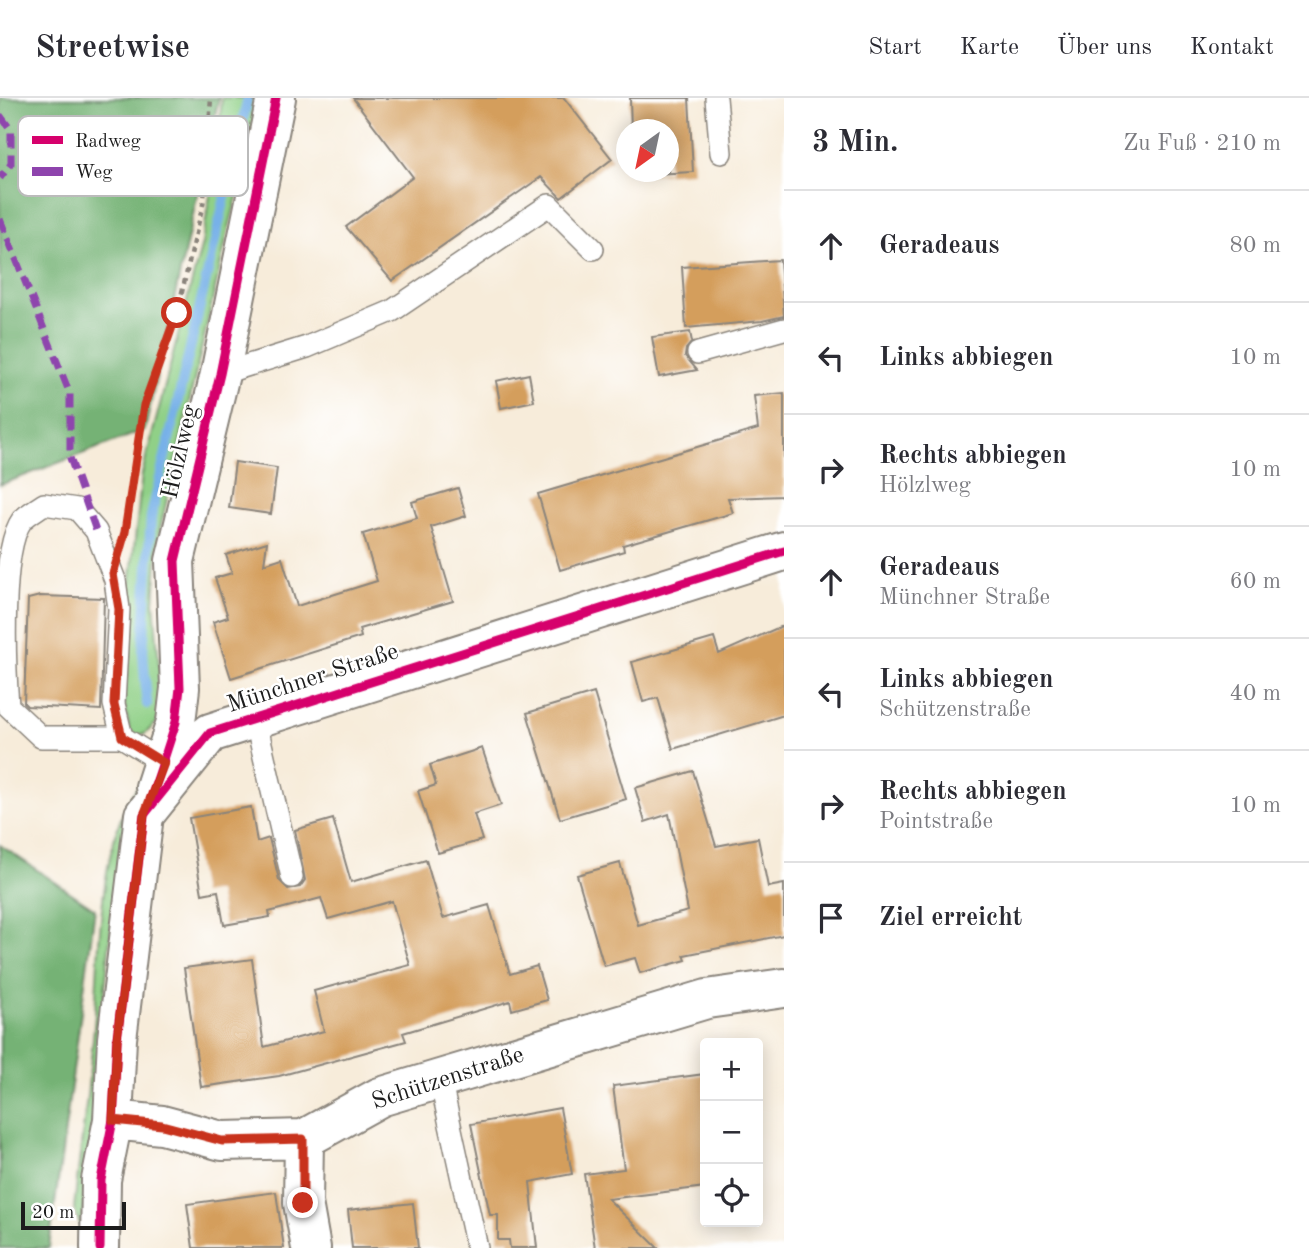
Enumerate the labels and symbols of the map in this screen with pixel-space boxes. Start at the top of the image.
legend [18,116,248,196]
north arrow [616,119,679,182]
text: Radweg [75,133,141,152]
text: Weg [75,164,113,183]
route start [161,297,192,328]
street label: Hölzlweg [159,403,203,501]
street label: Münchner Straße [224,640,402,718]
street label: Schützenstraße [369,1043,527,1115]
route end [287,1187,318,1218]
scale bar [21,1199,126,1231]

